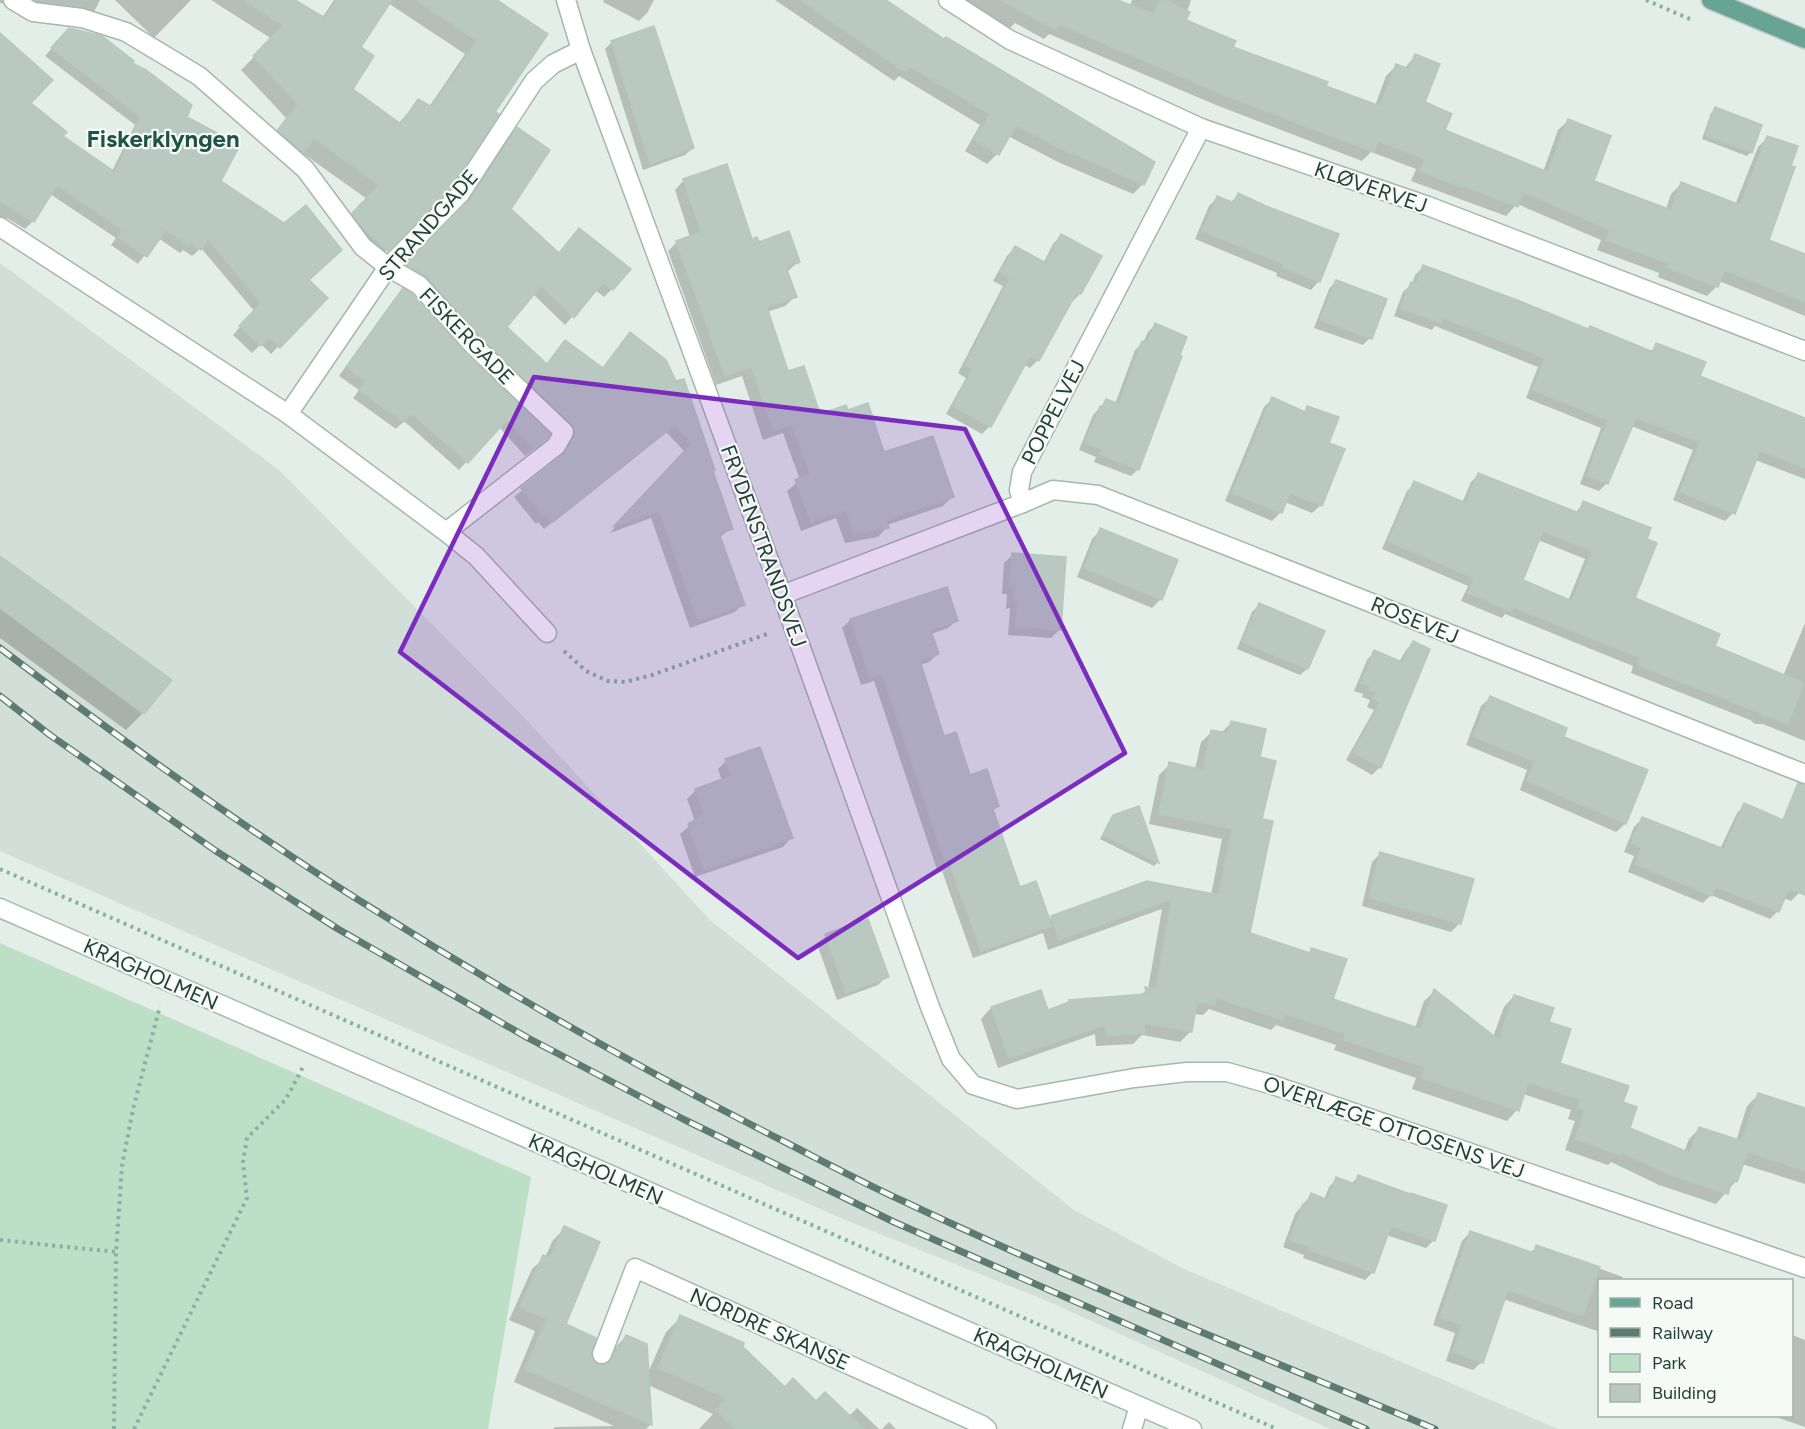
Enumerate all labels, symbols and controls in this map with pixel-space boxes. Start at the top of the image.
district label: Fiskerklyngen [86,124,240,153]
street label: KLØVERVEJ [1311,156,1431,218]
street label: STRANDGADE [373,164,483,286]
street label: FISKERGADE [414,282,520,390]
street label: POPPELVEJ [1016,356,1090,468]
street label: FRYDENSTRANDSVEJ [716,441,812,651]
street label: ROSEVEJ [1367,591,1463,649]
street label: KRAGHOLMEN [80,933,222,1015]
street label: OVERLÆGE OTTOSENS VEJ [1260,1070,1528,1184]
street label: KRAGHOLMEN [525,1128,667,1210]
legend [1598,1279,1793,1417]
street label: NORDRE SKANSE [686,1283,854,1375]
text: Road [1652,1292,1693,1314]
street label: KRAGHOLMEN [970,1322,1112,1404]
text: Railway [1652,1322,1714,1344]
text: Park [1652,1352,1687,1374]
text: Building [1652,1382,1717,1404]

